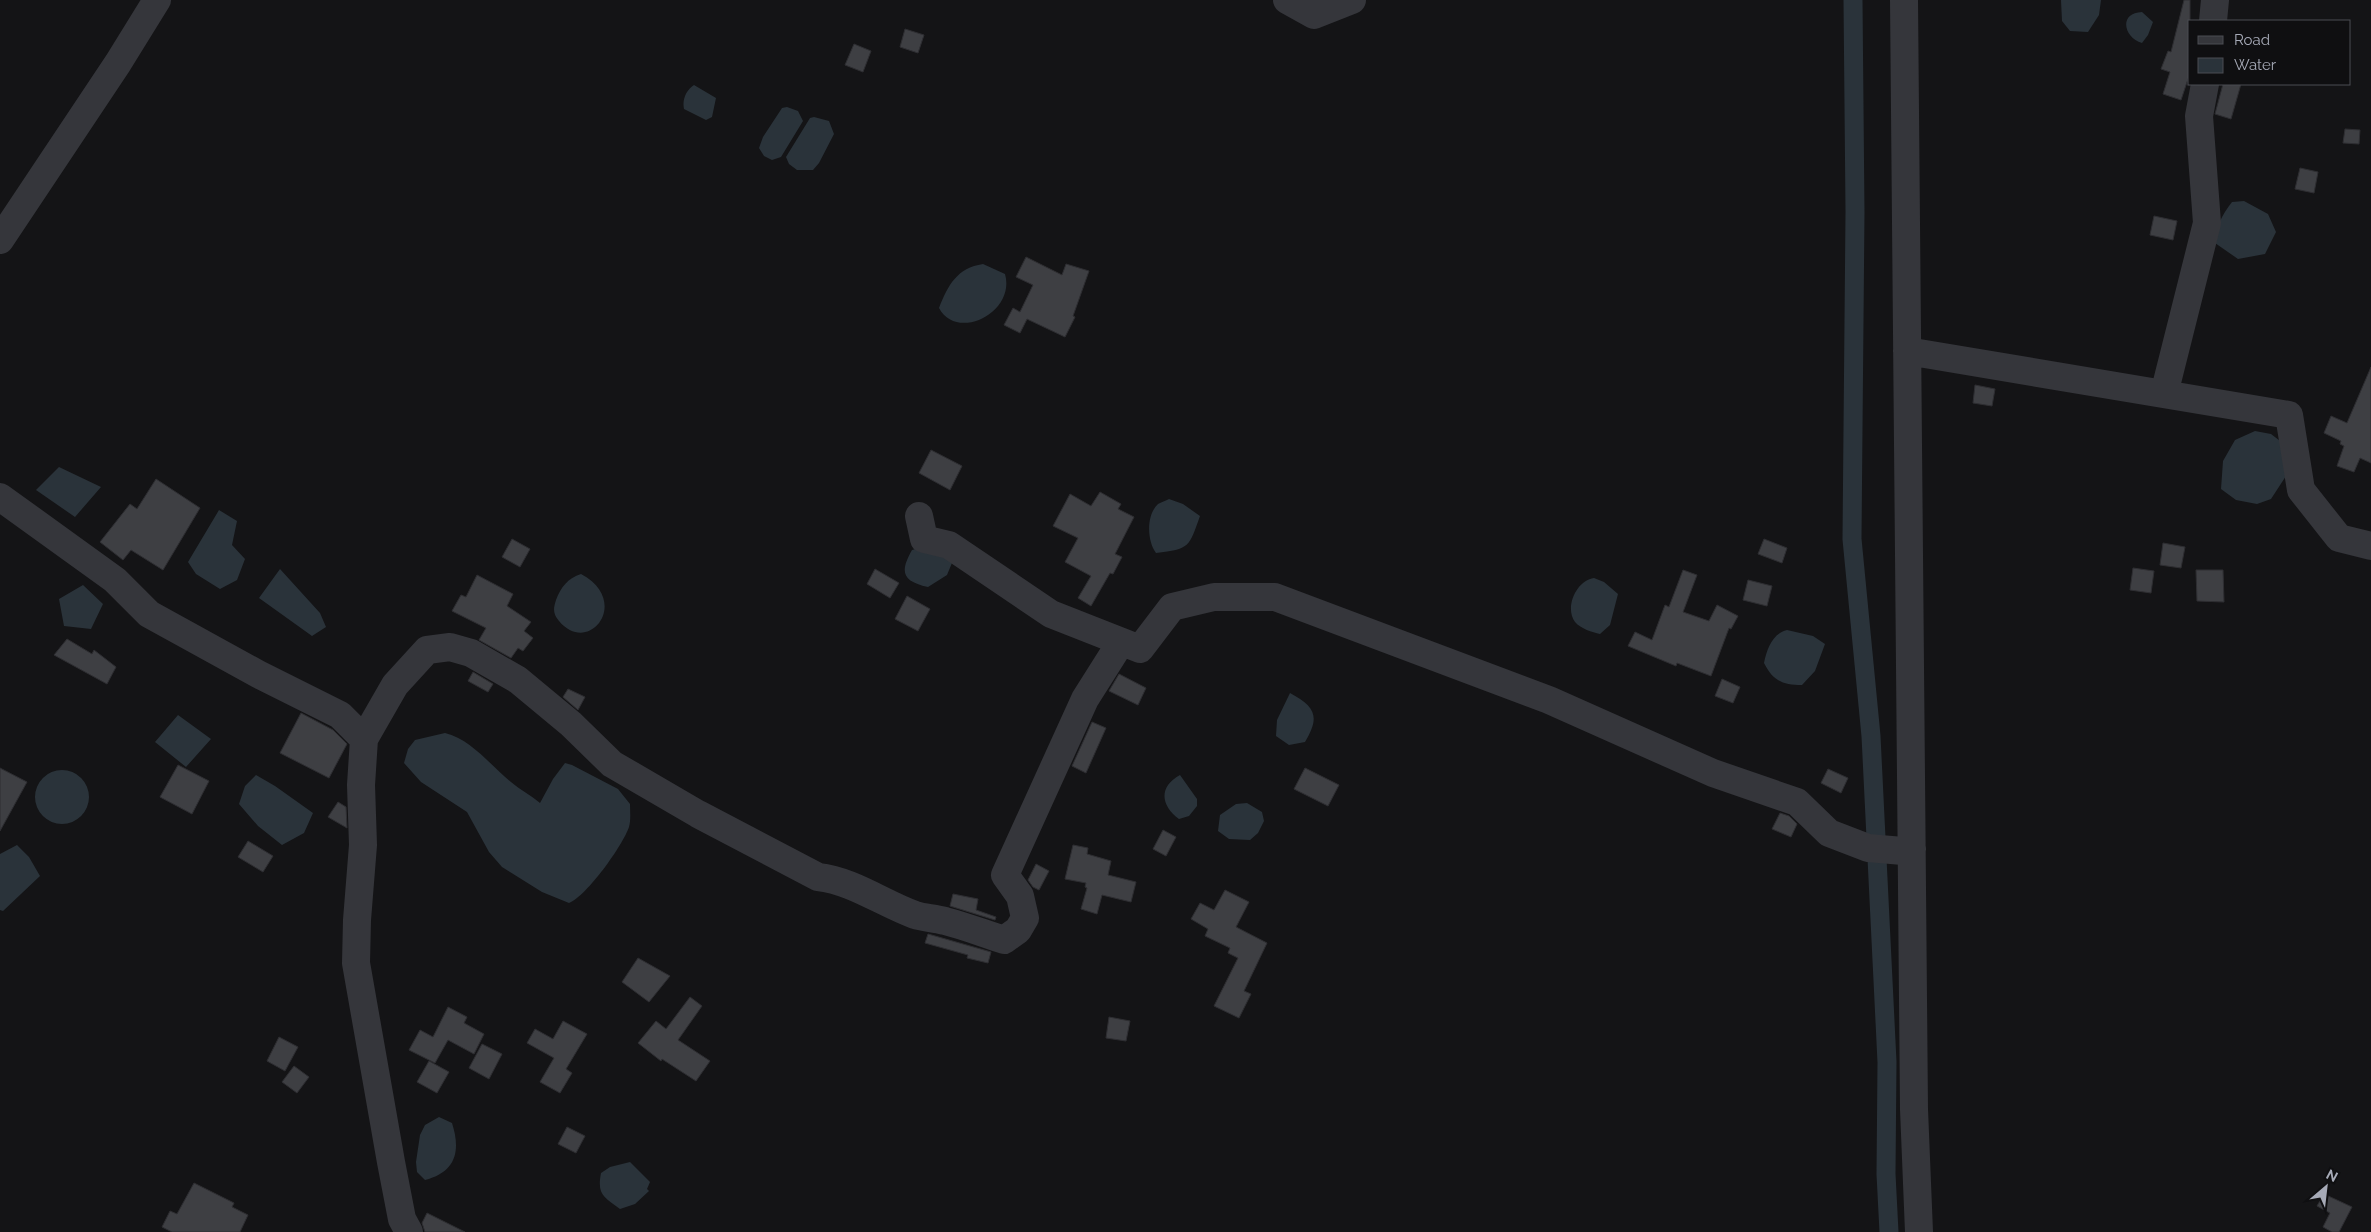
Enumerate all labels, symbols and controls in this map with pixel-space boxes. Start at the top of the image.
legend [2188,20,2351,85]
text: Road [2234,31,2270,49]
text: Water [2234,56,2277,74]
north arrow [2301,1162,2351,1212]
text: N [2324,1166,2341,1185]

